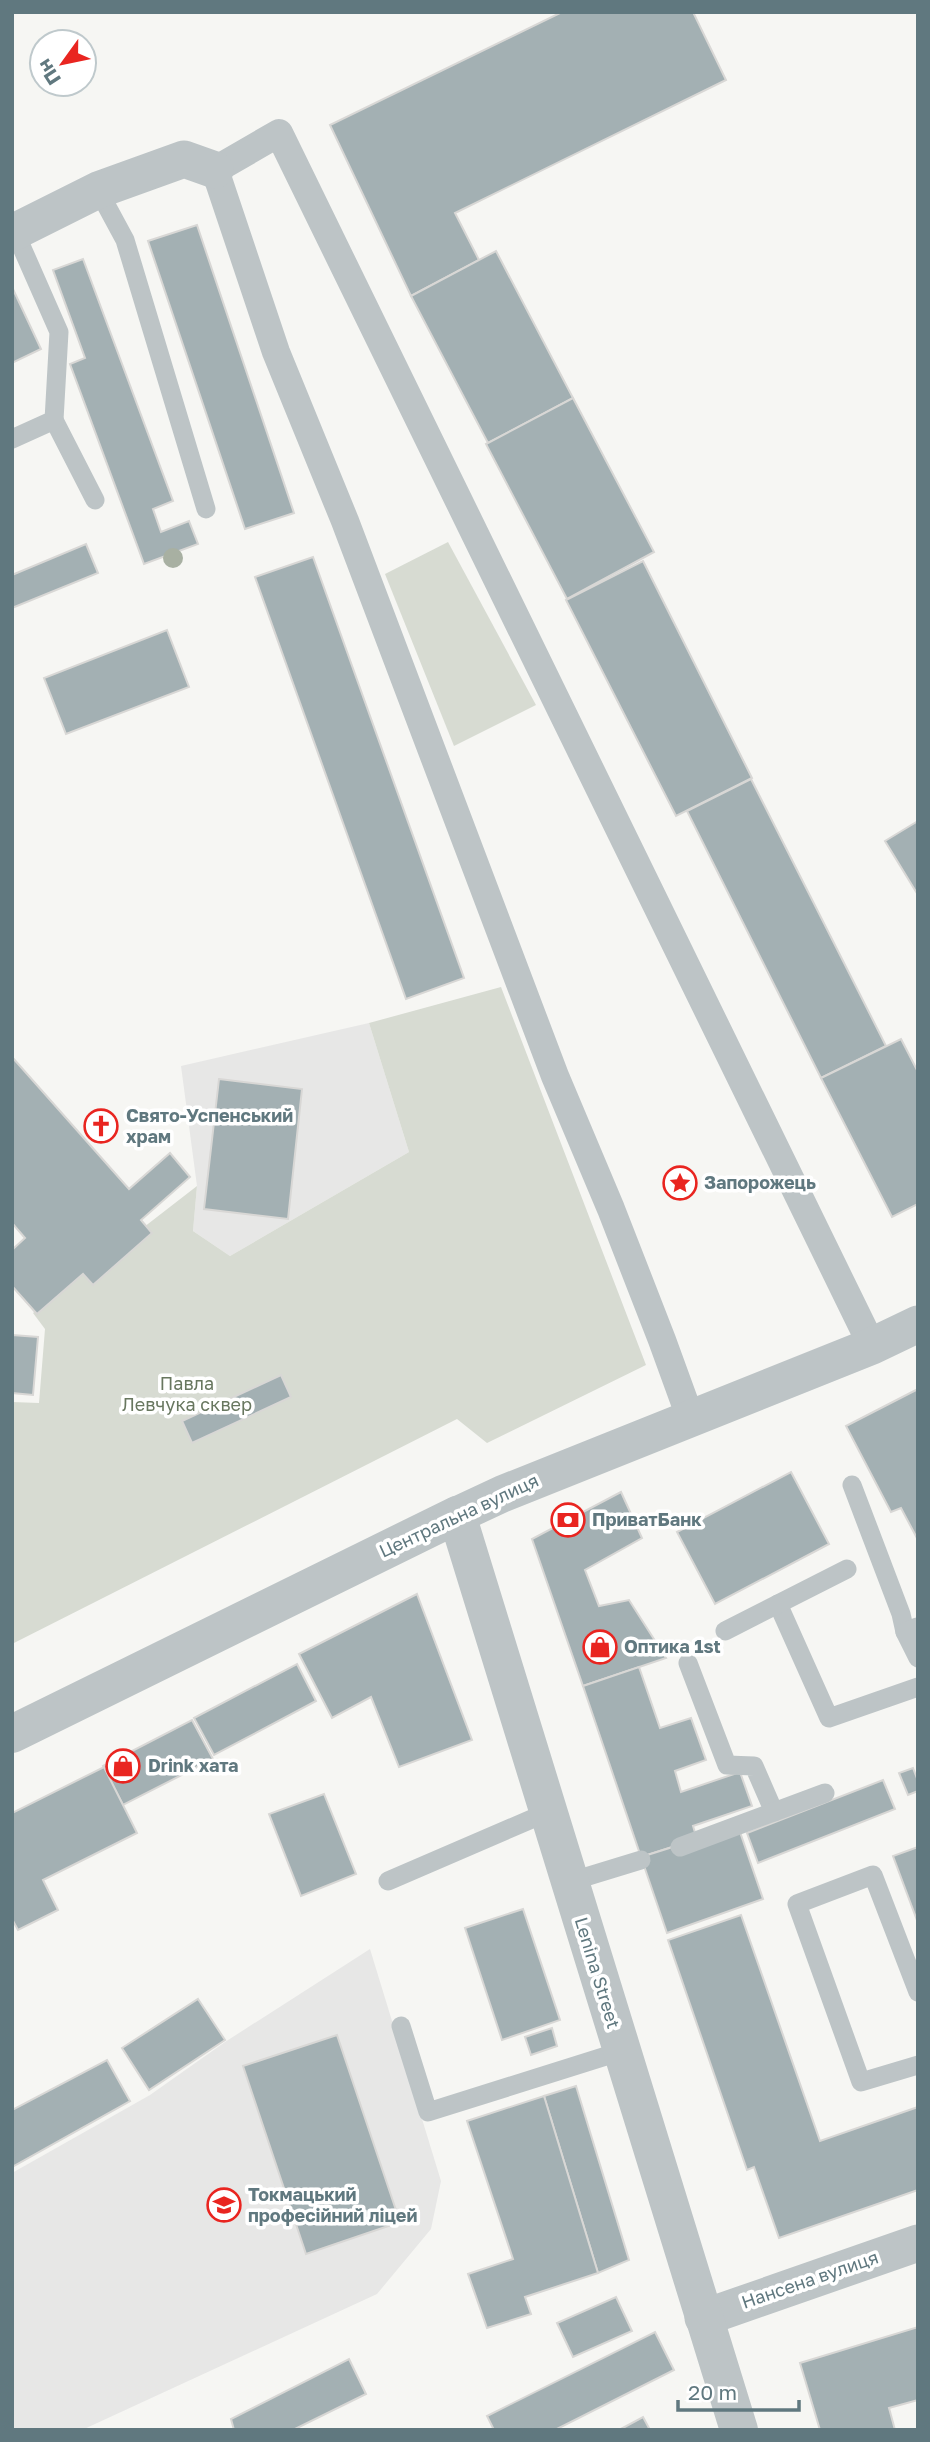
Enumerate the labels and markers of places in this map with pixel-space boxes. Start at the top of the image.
place label: Свято-Успенський храм [126,1104,293,1147]
church icon: Свято-Успенський храм [82,1107,120,1145]
place icon: Запорожець [661,1164,699,1202]
place label: Запорожець [704,1171,816,1193]
bank icon: ПриватБанк [549,1501,587,1539]
place label: ПриватБанк [592,1508,702,1530]
shop icon: Оптика 1st [581,1628,619,1666]
place label: Оптика 1st [624,1635,721,1657]
shop icon: Drink хата [104,1747,142,1785]
place label: Drink хата [148,1754,239,1776]
place label: Токмацький професійний ліцей [248,2183,417,2226]
school or university icon: Токмацький професійний ліцей [205,2186,243,2224]

